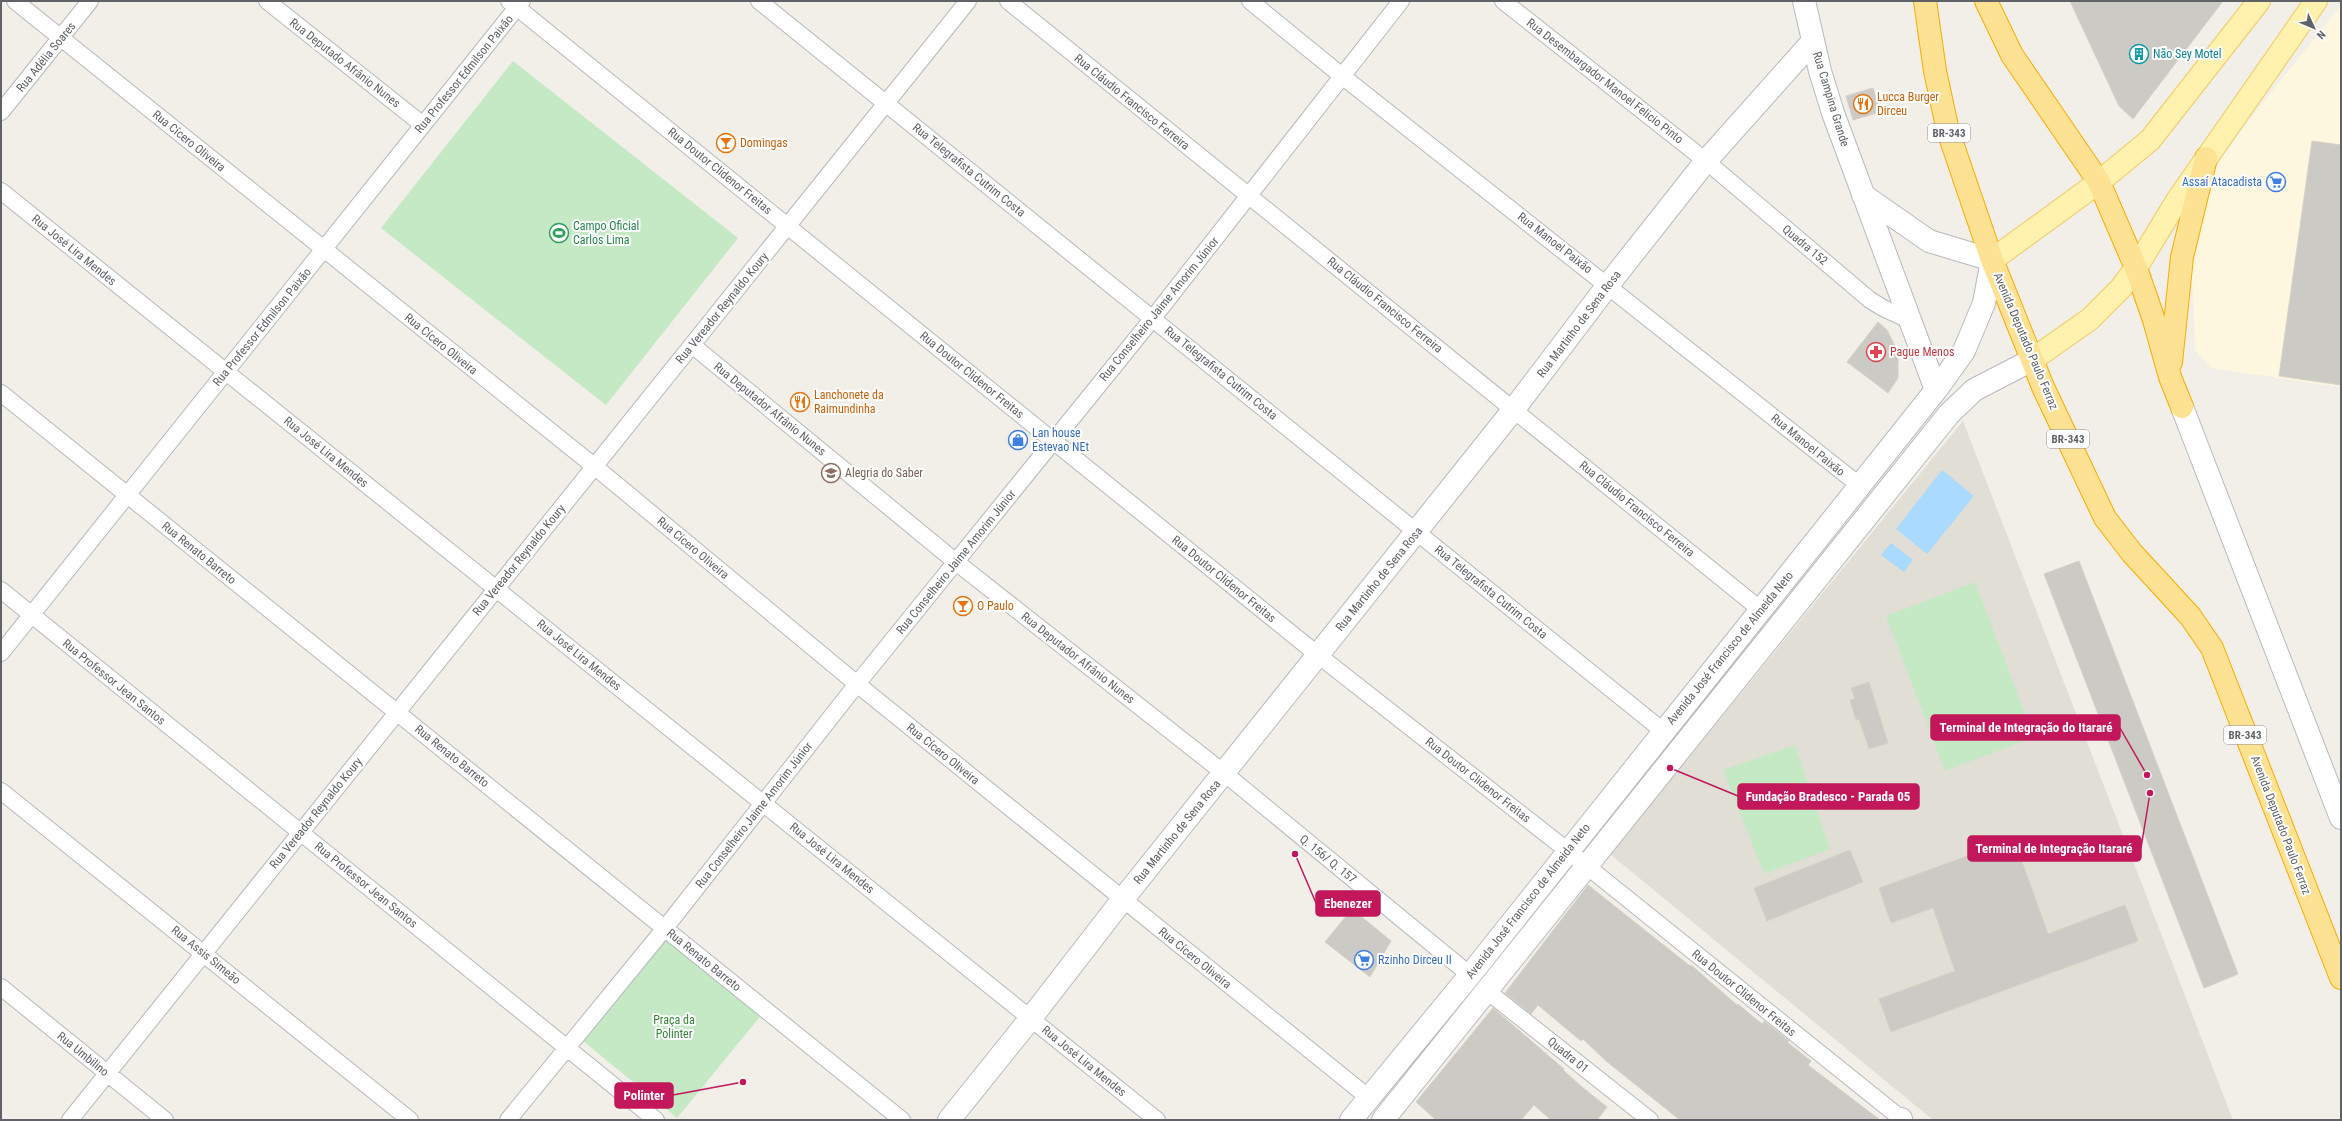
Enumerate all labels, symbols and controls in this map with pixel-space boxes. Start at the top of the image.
north arrow [2294,8,2334,48]
street label: Rua Professor Edmilson Paixão [412,12,516,136]
street label: Rua Deputado Afrânio Nunes [287,16,403,110]
street label: Rua Desembargador Manoel Felicio Pinto [1524,16,1686,146]
street label: Rua Adélia Soares [14,19,78,95]
text: N [2314,28,2328,42]
building icon: Não Sey Motel [2128,43,2150,65]
place label: Não Sey Motel [2153,47,2222,61]
street label: Rua Campina Grande [1810,50,1852,149]
street label: Rua Cláudio Francisco Ferreira [1072,51,1193,153]
place label: Lucca Burger Dirceu [1877,90,1939,118]
restaurant icon: Lucca Burger Dirceu [1852,93,1874,115]
street label: Rua Cícero Oliveira [150,108,228,175]
street label: Rua Telegrafista Cutrim Costa [910,120,1028,220]
road number: BR-343 [1928,124,1970,142]
street label: Rua Doutor Clidenor Freitas [665,125,775,217]
bar icon: Domingas [715,132,737,154]
place label: Domingas [740,136,788,150]
supermarket icon: Assaí Atacadista [2265,171,2287,193]
place label: Assaí Atacadista [2182,175,2262,189]
street label: Rua Manoel Paixão [1515,210,1595,276]
street label: Rua José Lira Mendes [29,212,119,288]
place label: Campo Oficial Carlos Lima [573,219,639,247]
sports icon: Campo Oficial Carlos Lima [548,222,570,244]
street label: Quadra 152 [1780,222,1830,268]
street label: Rua Conselheiro Jaime Amorim Júnior [1096,234,1222,384]
street label: Rua Vereador Reynaldo Koury [673,250,771,366]
street label: Rua Cláudio Francisco Ferreira [1325,254,1446,356]
street label: Rua Professor Edmilson Paixão [210,265,314,389]
street label: Rua Martinho de Sena Rosa [1534,268,1624,380]
street label: Avenida Deputado Paulo Ferraz [1991,270,2061,412]
street label: Rua Cícero Oliveira [402,311,480,378]
street label: Rua Telegrafista Cutrim Costa [1162,323,1280,423]
street label: Rua Doutor Clidenor Freitas [917,329,1027,421]
pharmacy icon: Pague Menos [1865,341,1887,363]
place label: Pague Menos [1890,345,1954,359]
street label: Rua Deputador Afrânio Nunes [711,360,829,458]
place label: Lanchonete da Raimundinha [814,388,884,416]
restaurant icon: Lanchonete da Raimundinha [789,391,811,413]
street label: Rua Manoel Paixão [1768,411,1848,479]
street label: Rua José Lira Mendes [281,414,371,490]
place label: Lan house Estevao NEt [1032,426,1090,454]
shop icon: Lan house Estevao NEt [1007,429,1029,451]
road number: BR-343 [2047,430,2089,448]
street label: Rua Cláudio Francisco Ferreira [1577,458,1698,560]
school or university icon: Alegria do Saber [820,462,842,484]
place label: Alegria do Saber [845,466,923,480]
street label: Rua Conselheiro Jaime Amorim Júnior [893,487,1019,637]
street label: Rua Vereador Reynaldo Koury [470,502,568,618]
street label: Rua Cícero Oliveira [654,514,732,582]
street label: Rua Renato Barreto [159,519,239,587]
street label: Rua Martinho de Sena Rosa [1333,524,1426,634]
street label: Rua Doutor Clidenor Freitas [1169,533,1279,625]
street label: Rua Telegrafista Cutrim Costa [1432,542,1550,642]
street label: Avenida José Francisco de Almeida Neto [1664,569,1796,727]
bar icon: O Paulo [952,595,974,617]
place label: O Paulo [977,599,1014,613]
street label: Rua Deputador Afrânio Nunes [1019,609,1137,707]
street label: Rua José Lira Mendes [534,617,624,693]
street label: Rua Professor Jean Santos [60,636,168,728]
callout: Terminal de Integração do Itararé [1931,715,2120,740]
text: Terminal de Integração do Itararé [1939,720,2113,735]
street label: Rua Cícero Oliveira [904,721,982,788]
street label: Rua Renato Barreto [412,722,492,790]
road number: BR-343 [2224,726,2266,744]
street label: Rua Doutor Clidenor Freitas [1423,735,1533,825]
street label: Rua Conselheiro Jaime Amorim Júnior [693,739,816,891]
street label: Avenida Deputado Paulo Ferraz [2248,754,2314,896]
street label: Rua Vereador Reynaldo Koury [267,755,365,871]
street label: Rua Martinho de Sena Rosa [1131,777,1224,887]
callout: Fundação Bradesco - Parada 05 [1738,784,1919,809]
text: Fundação Bradesco - Parada 05 [1746,789,1911,804]
street label: Rua José Lira Mendes [787,820,877,896]
street label: Avenida José Francisco de Almeida Neto [1463,821,1593,981]
street label: Q. 156/ Q. 157 [1297,832,1359,886]
callout: Terminal de Integração Itararé [1968,836,2141,861]
street label: Rua Professor Jean Santos [312,839,420,931]
text: Terminal de Integração Itararé [1975,841,2133,856]
callout: Ebenezer [1316,891,1380,916]
text: Ebenezer [1324,896,1373,911]
street label: Rua Assis Simeão [169,923,243,987]
street label: Rua Cícero Oliveira [1156,925,1234,992]
street label: Rua Renato Barreto [664,926,744,994]
street label: Rua Doutor Clidenor Freitas [1689,947,1799,1039]
supermarket icon: Rzinho Dirceu II [1353,949,1375,971]
place label: Rzinho Dirceu II [1378,953,1452,967]
park label: Praça da Polinter [653,1013,695,1041]
street label: Rua José Lira Mendes [1039,1023,1129,1099]
street label: Rua Umbilino [54,1029,112,1079]
street label: Quadra 01 [1545,1034,1591,1076]
callout: Polinter [615,1083,673,1108]
text: Polinter [623,1088,665,1103]

